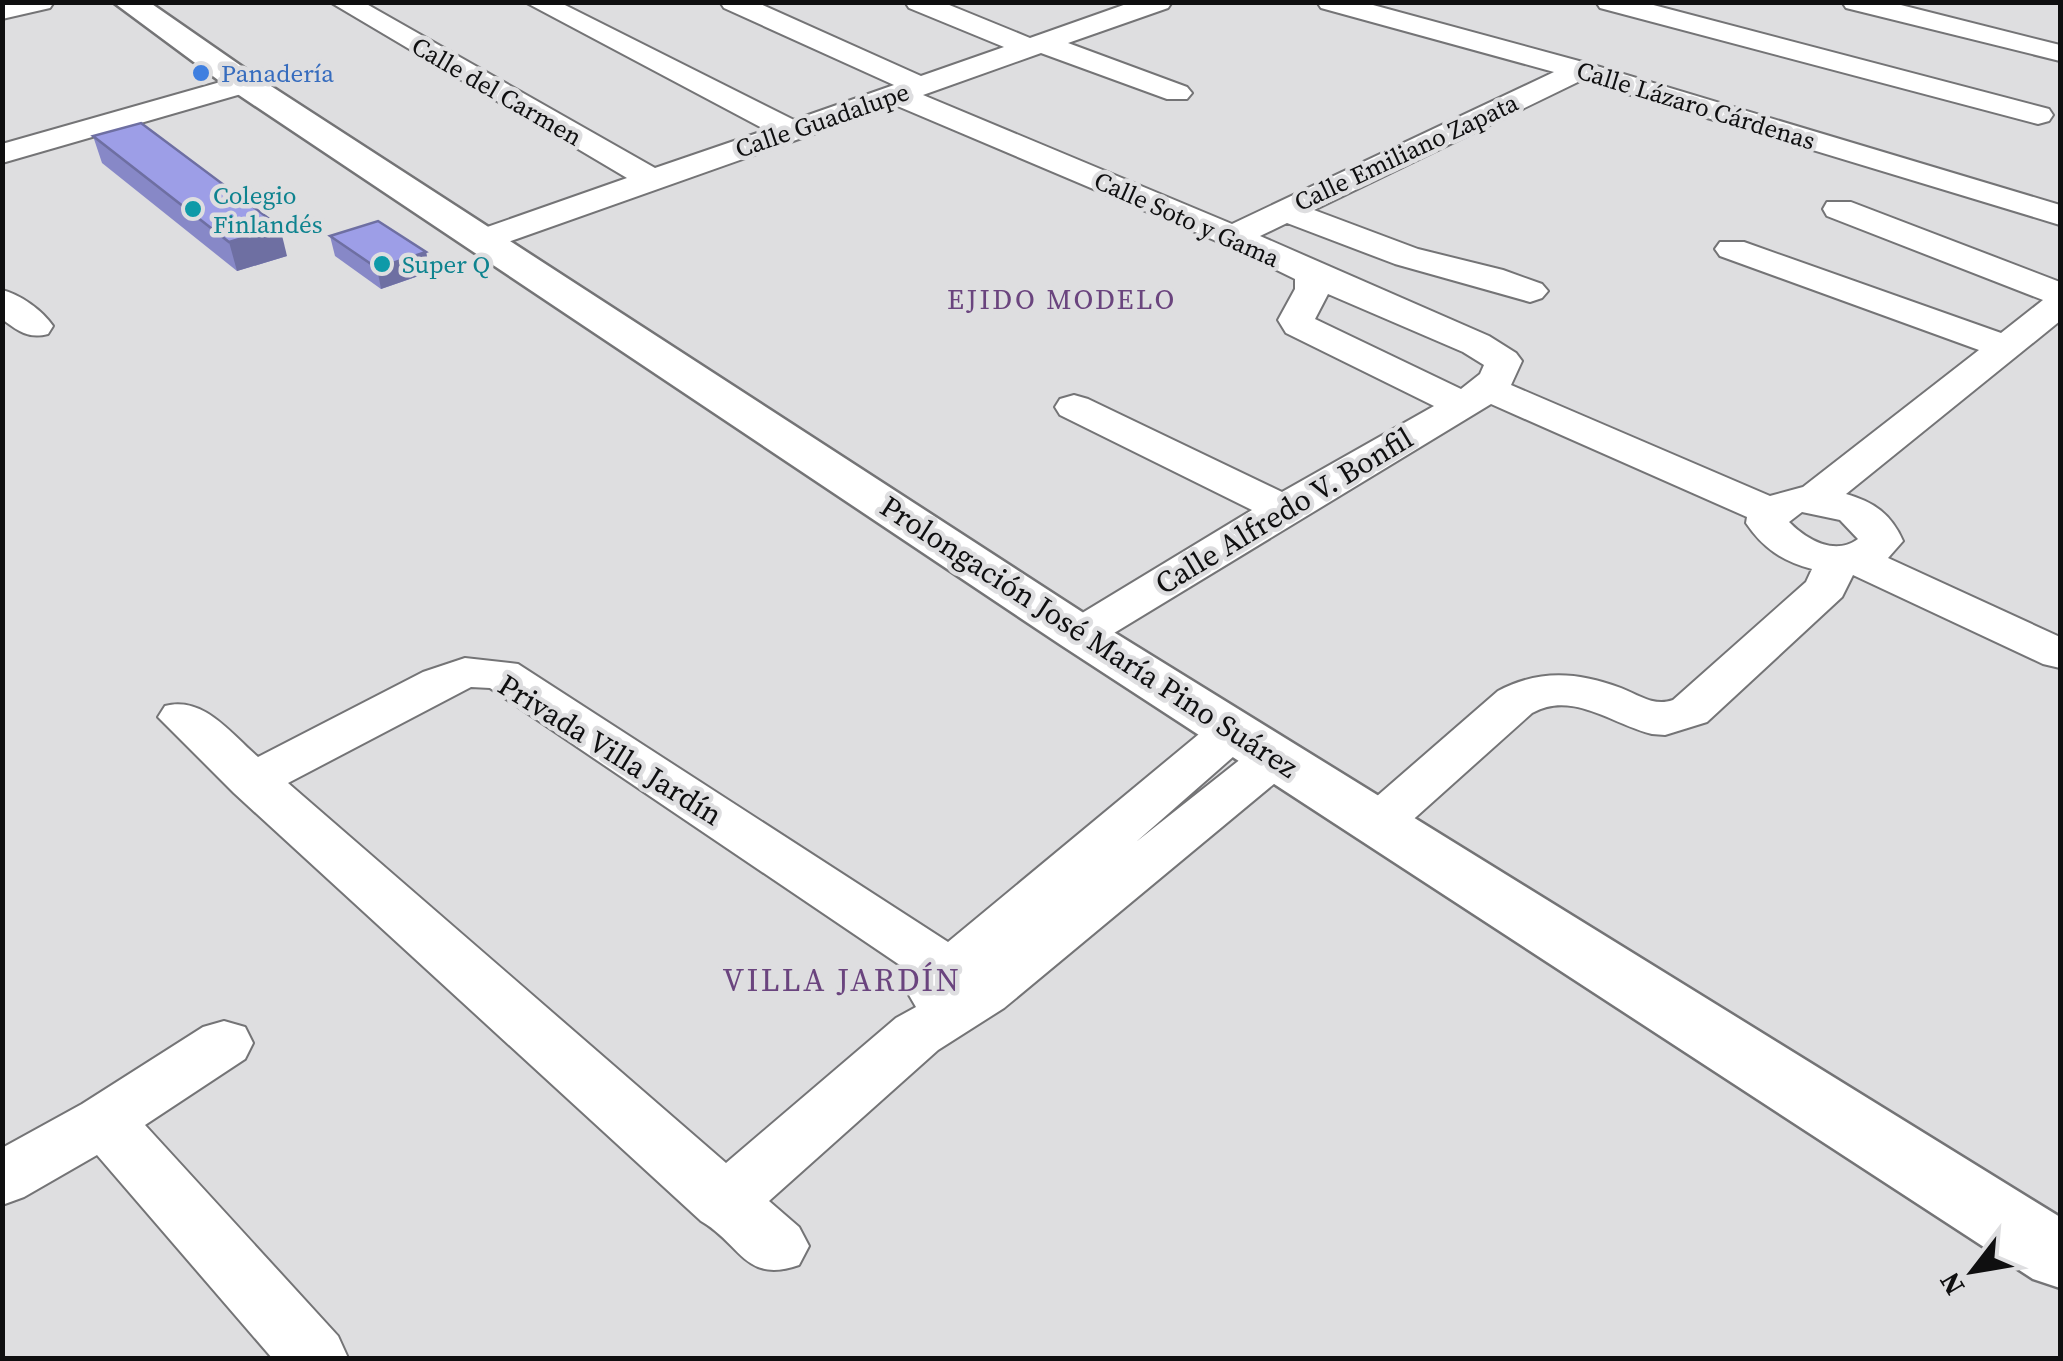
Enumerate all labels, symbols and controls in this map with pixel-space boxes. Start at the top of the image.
street label: Calle del Carmen [406,28,588,154]
street label: Calle Lázaro Cárdenas [1573,53,1819,157]
place label: Panadería [221,56,334,90]
marker: Panadería [190,62,212,84]
street label: Calle Guadalupe [731,74,913,166]
street label: Calle Emiliano Zapata [1289,85,1524,219]
street label: Calle Soto y Gama [1089,163,1285,275]
place label: Colegio Finlandés [213,178,323,241]
marker: Colegio Finlandés [182,198,204,220]
place label: Super Q [402,247,490,281]
marker: Super Q [371,253,393,275]
district label: EJIDO MODELO [947,280,1177,318]
street label: Calle Alfredo V. Bonfil [1147,417,1420,604]
street label: Prolongación José María Pino Suárez [872,486,1306,787]
street label: Privada Villa Jardín [491,664,730,835]
district label: VILLA JARDÍN [722,958,962,1002]
north arrow [1923,1221,2023,1321]
text: N [1930,1265,1973,1302]

